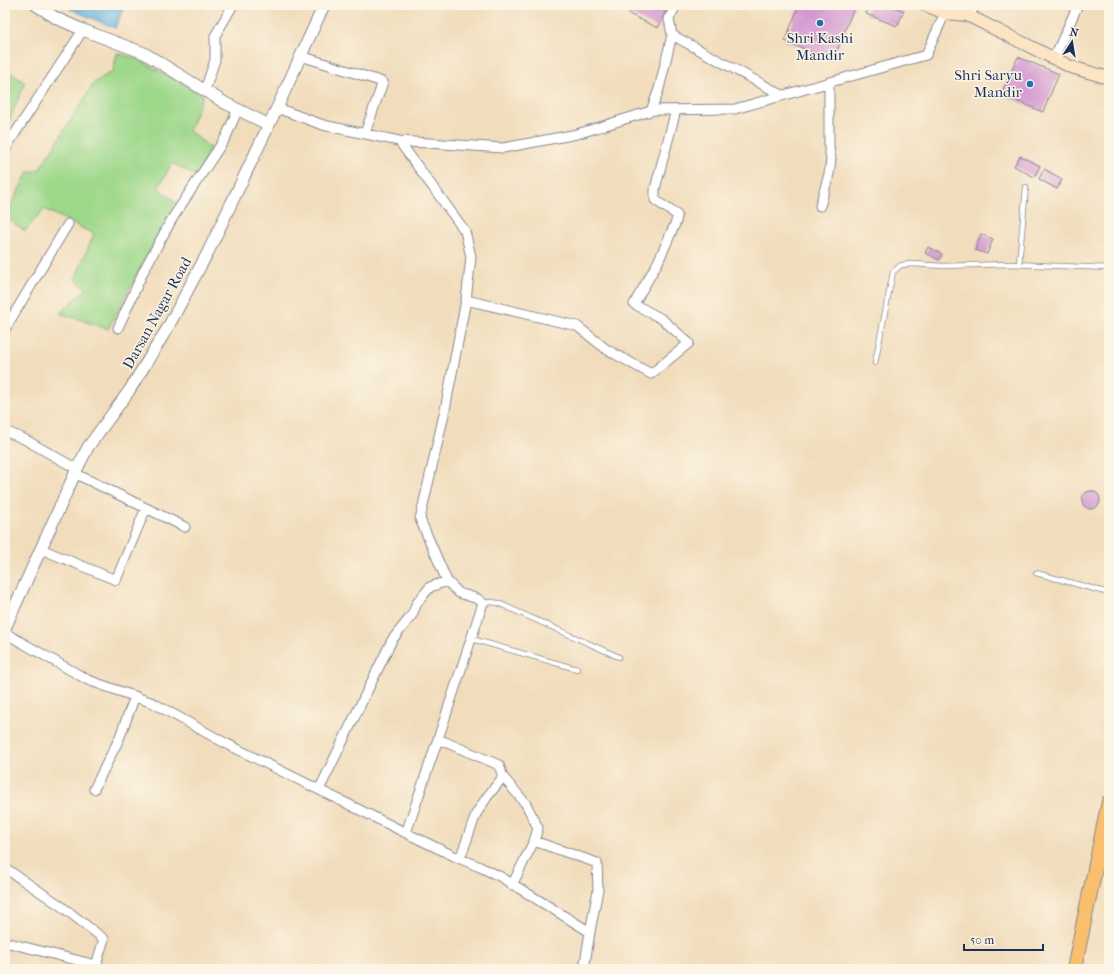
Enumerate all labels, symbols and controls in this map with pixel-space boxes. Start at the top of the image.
marker: Shri Kashi Mandir [815,18,825,28]
north arrow [1052,22,1092,62]
text: N [1069,25,1080,40]
place label: Shri Kashi Mandir [787,29,854,64]
place label: Shri Saryu Mandir [954,66,1023,101]
marker: Shri Saryu Mandir [1025,79,1035,89]
street label: Darsan Nagar Road [119,253,196,372]
scale bar [964,926,1043,952]
text: 50 m [970,933,994,947]

